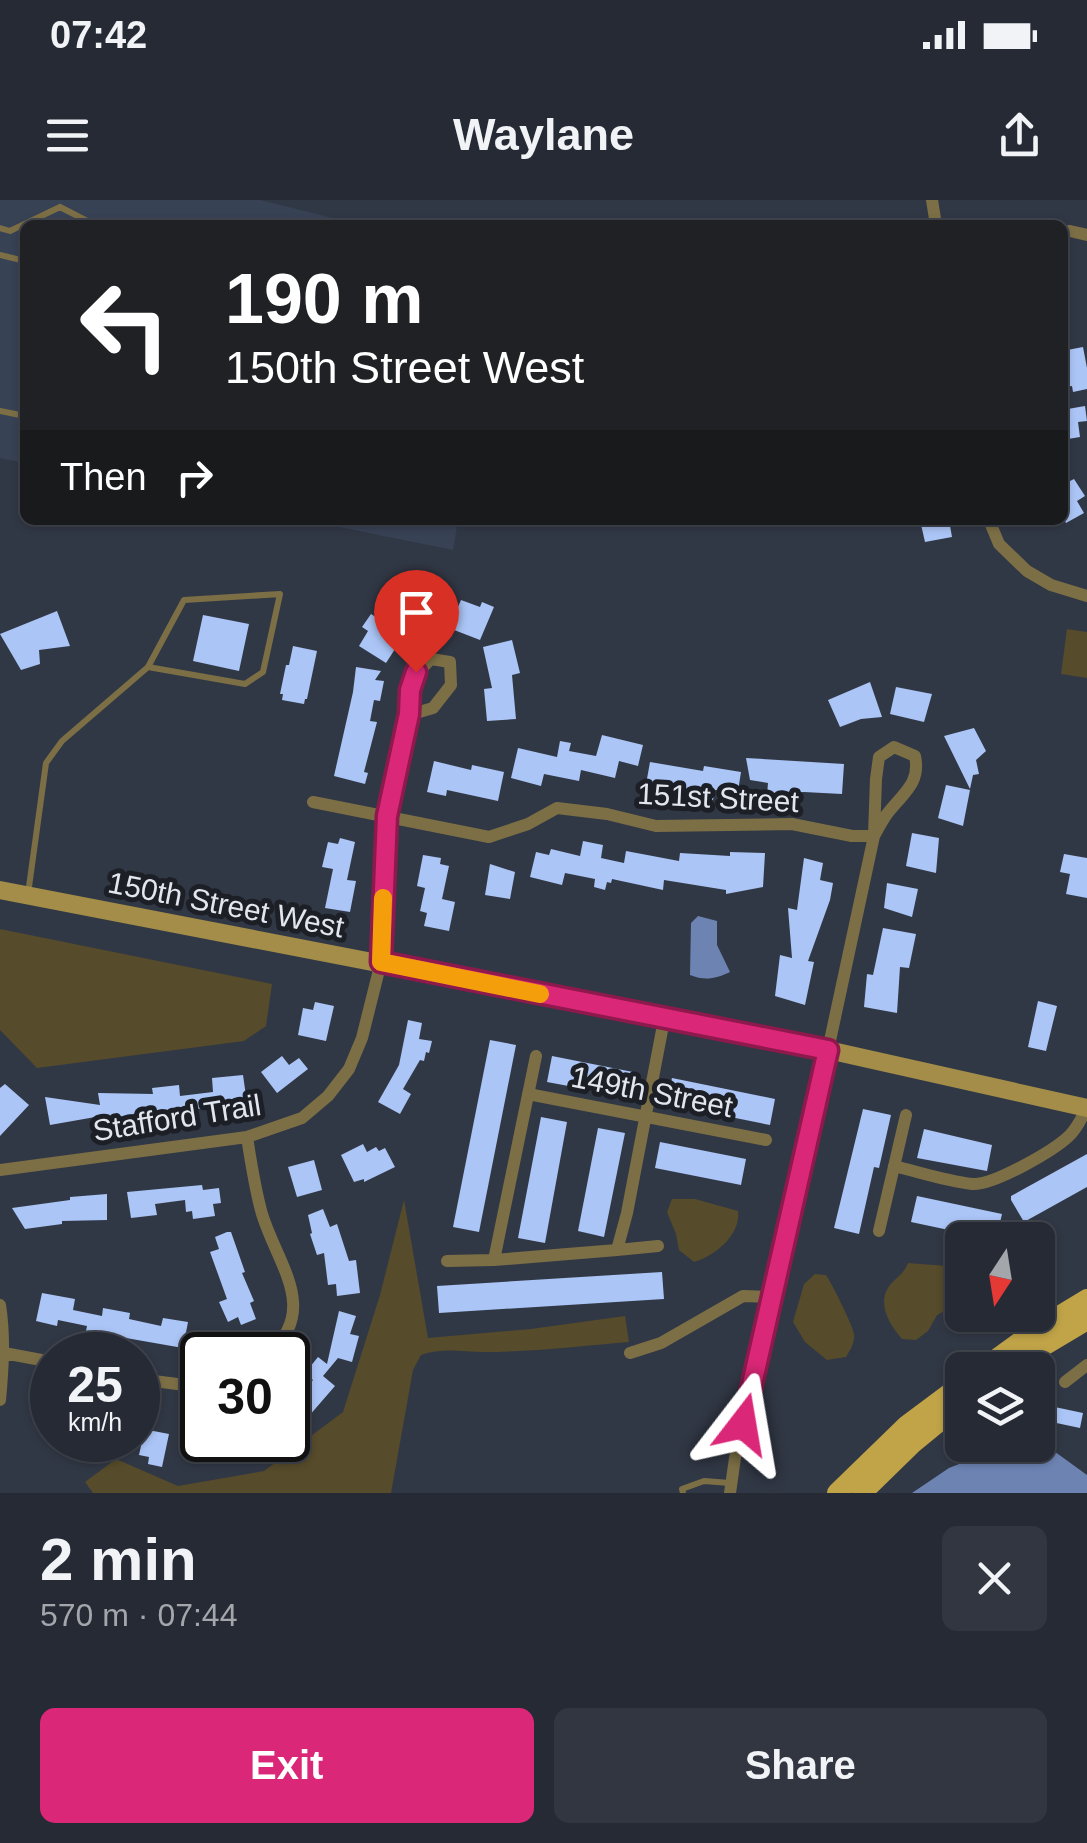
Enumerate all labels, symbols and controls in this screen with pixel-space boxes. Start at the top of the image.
text: 07:42 [50,14,147,56]
icon: menu [40,108,95,163]
icon: share [992,108,1047,163]
text: Waylane [453,109,634,160]
icon: left [60,260,190,390]
text: 190 m [225,260,423,338]
text: 150th Street West [225,342,584,393]
icon: right [167,450,222,505]
text: Then [60,456,147,498]
pin [374,570,459,673]
icon: arrive [389,585,444,640]
street label: 151st Street [636,777,800,818]
street label: 150th Street West [105,865,347,944]
street label: 149th Street [569,1060,736,1123]
street label: Stafford Trail [91,1088,263,1147]
north arrow [945,1222,1055,1332]
map controls [945,1222,1055,1462]
speed limit sign: 30 [180,1332,310,1462]
button: layers [945,1352,1055,1462]
text: 25 [67,1357,123,1413]
position arrow [691,1372,795,1476]
text: km/h [68,1408,122,1436]
text: 2 min [40,1526,197,1593]
button: close [942,1526,1047,1631]
text: 570 m · 07:44 [40,1597,237,1633]
button: Exit [40,1708,534,1823]
button: Share [554,1708,1047,1823]

